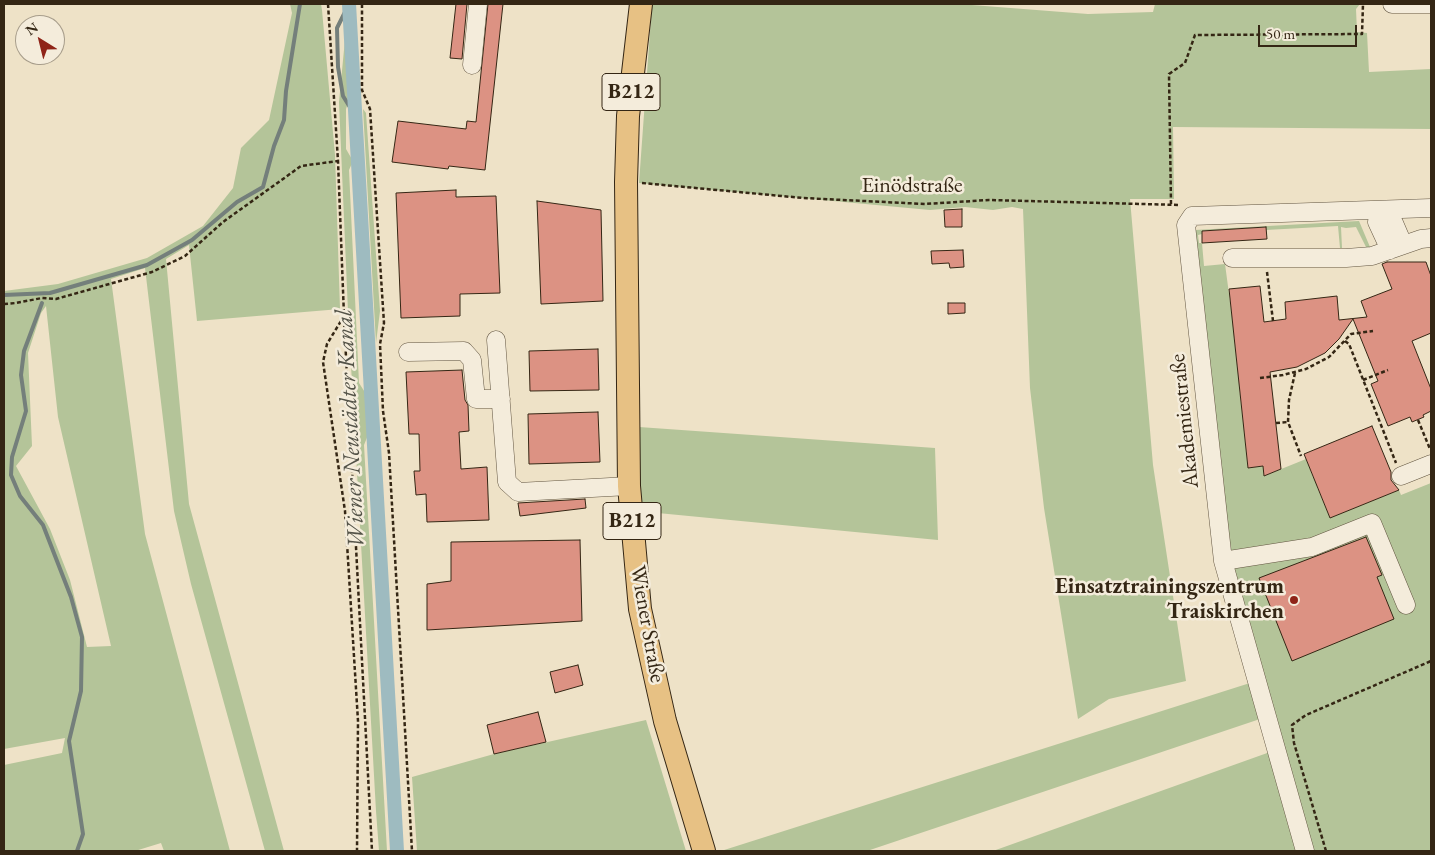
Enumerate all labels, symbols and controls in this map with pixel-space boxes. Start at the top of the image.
north arrow [15,15,65,65]
scale bar [1260,15,1359,47]
text: N [22,18,42,39]
text: 50 m [1266,24,1295,43]
road number: B212 [602,74,660,110]
street label: Einödstraße [861,173,963,199]
water label: Wiener Neustädter Kanal [330,309,372,549]
street label: Akademiestraße [1165,353,1205,489]
road number: B212 [603,502,661,540]
street label: Wiener Straße [624,563,670,685]
place label: Einsatztrainingszentrum Traiskirchen [1055,574,1284,626]
marker: Einsatztrainingszentrum Traiskirchen [1288,594,1300,606]

